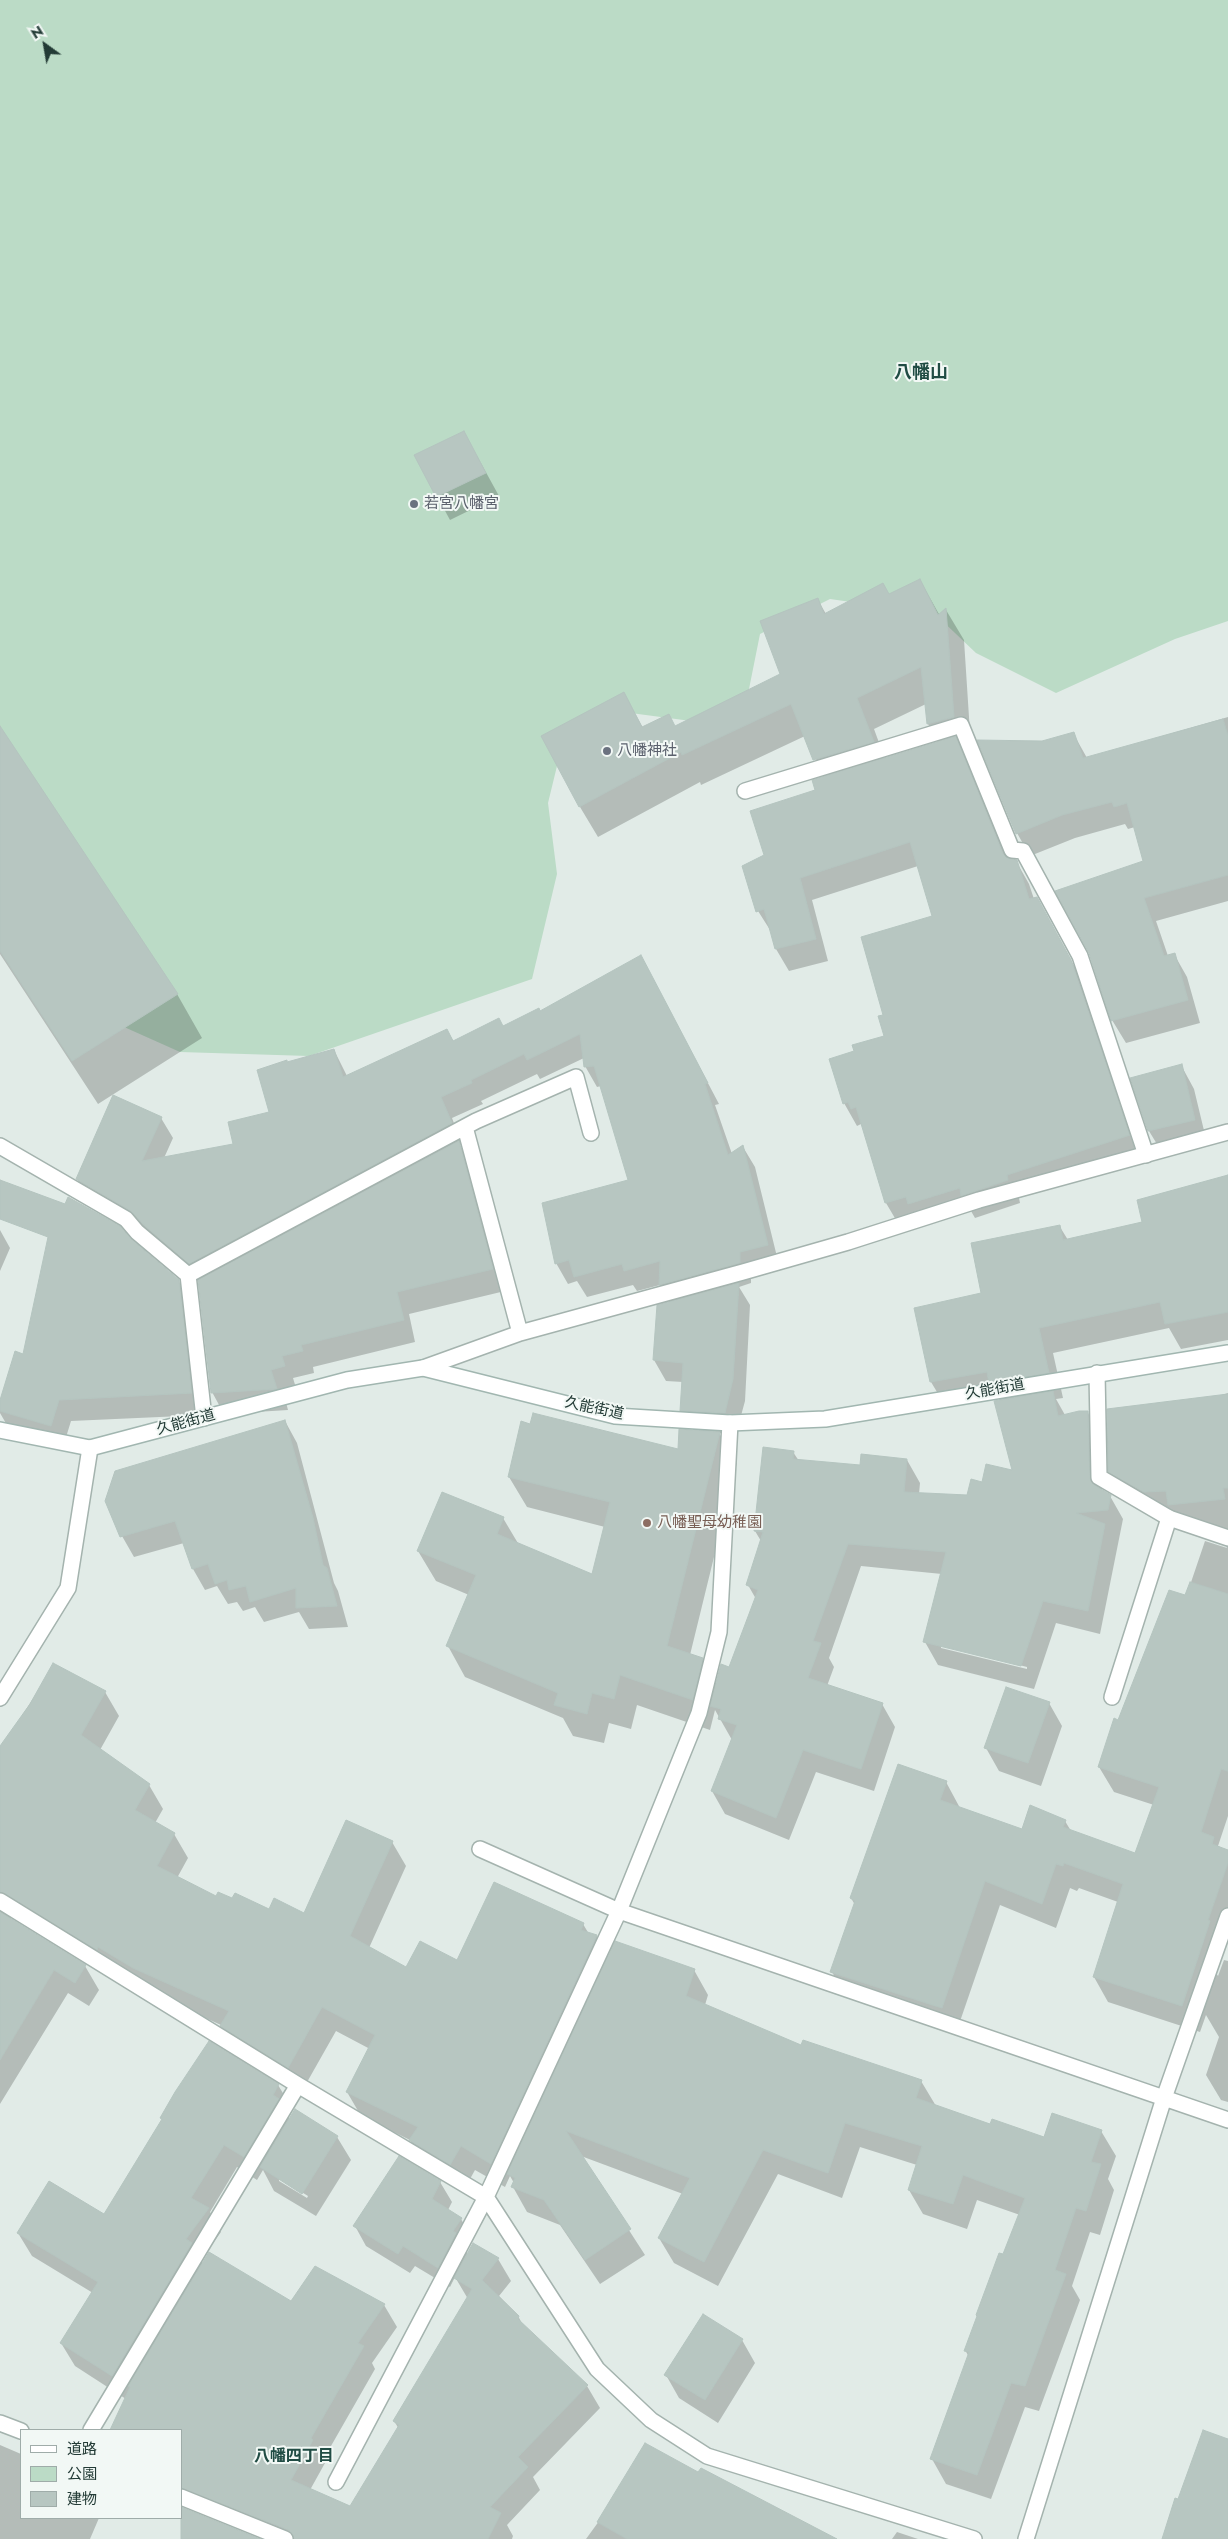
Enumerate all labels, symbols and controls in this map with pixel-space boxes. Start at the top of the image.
north arrow [20,20,70,70]
text: N [27,21,47,44]
district label: 八幡山 [894,363,948,385]
place label: 若宮八幡宮 [424,495,499,513]
marker: 若宮八幡宮 [408,498,420,510]
place label: 八幡神社 [617,742,677,760]
marker: 八幡神社 [601,745,613,757]
street label: 久能街道 [964,1376,1026,1404]
street label: 久能街道 [563,1394,625,1424]
street label: 久能街道 [155,1407,217,1439]
place label: 八幡聖母幼稚園 [657,1514,762,1532]
marker: 八幡聖母幼稚園 [641,1517,653,1529]
legend [20,2429,182,2519]
text: 道路 [67,2438,97,2460]
district label: 八幡四丁目 [254,2447,334,2467]
text: 公園 [67,2463,97,2485]
text: 建物 [67,2488,97,2510]

